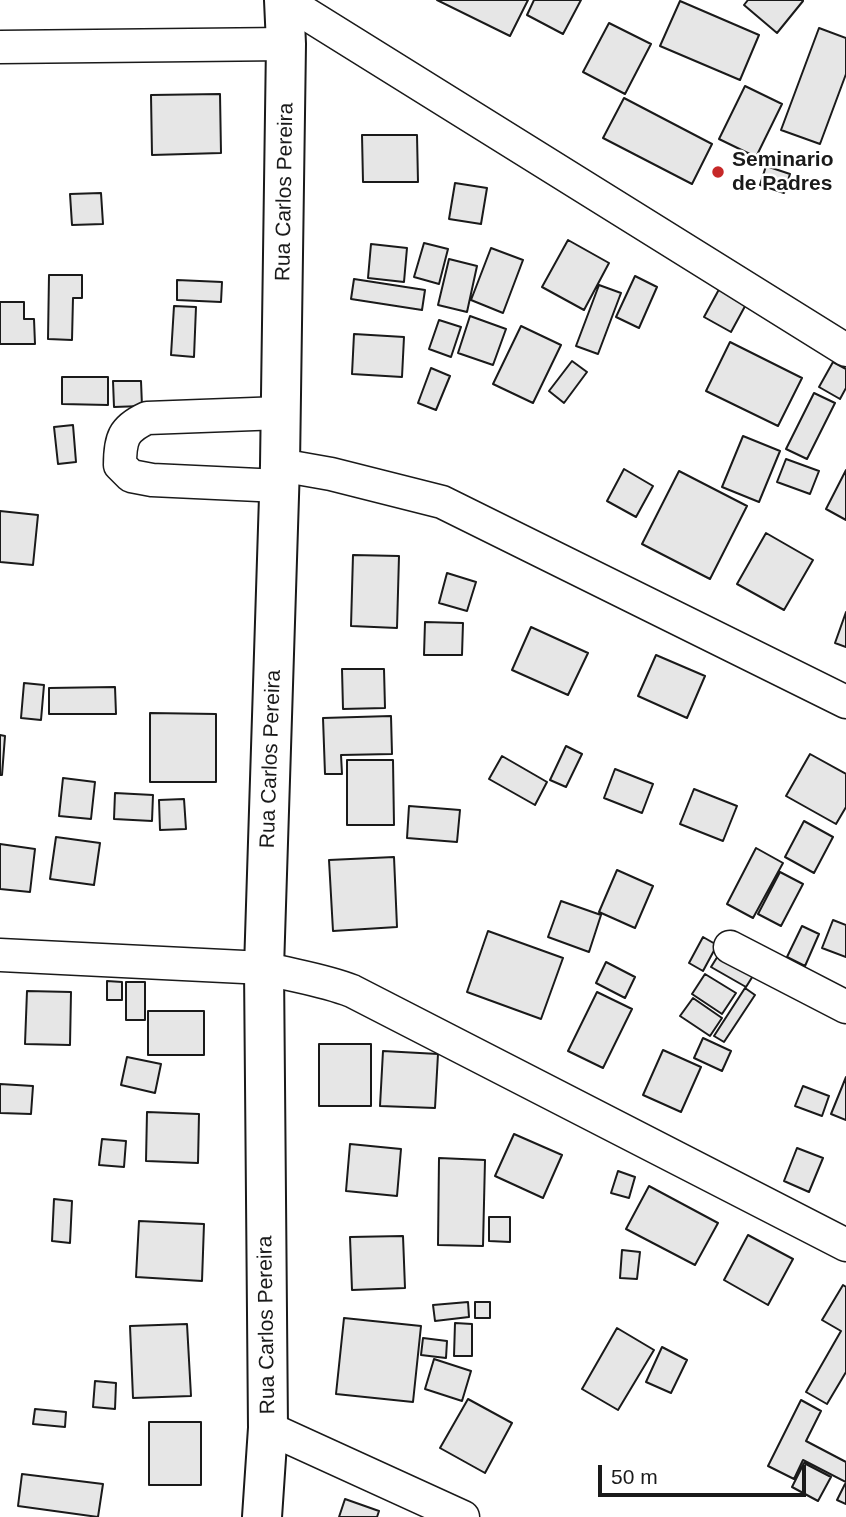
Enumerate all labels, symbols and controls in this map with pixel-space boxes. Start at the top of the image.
street label: Rua Carlos Pereira [271,103,299,281]
place label: Seminario de Padres [732,147,834,197]
marker: Seminario de Padres [710,164,726,180]
street label: Rua Carlos Pereira [255,669,287,849]
street label: Rua Carlos Pereira [253,1236,281,1414]
scale bar [601,1450,809,1494]
text: 50 m [611,1465,658,1488]

